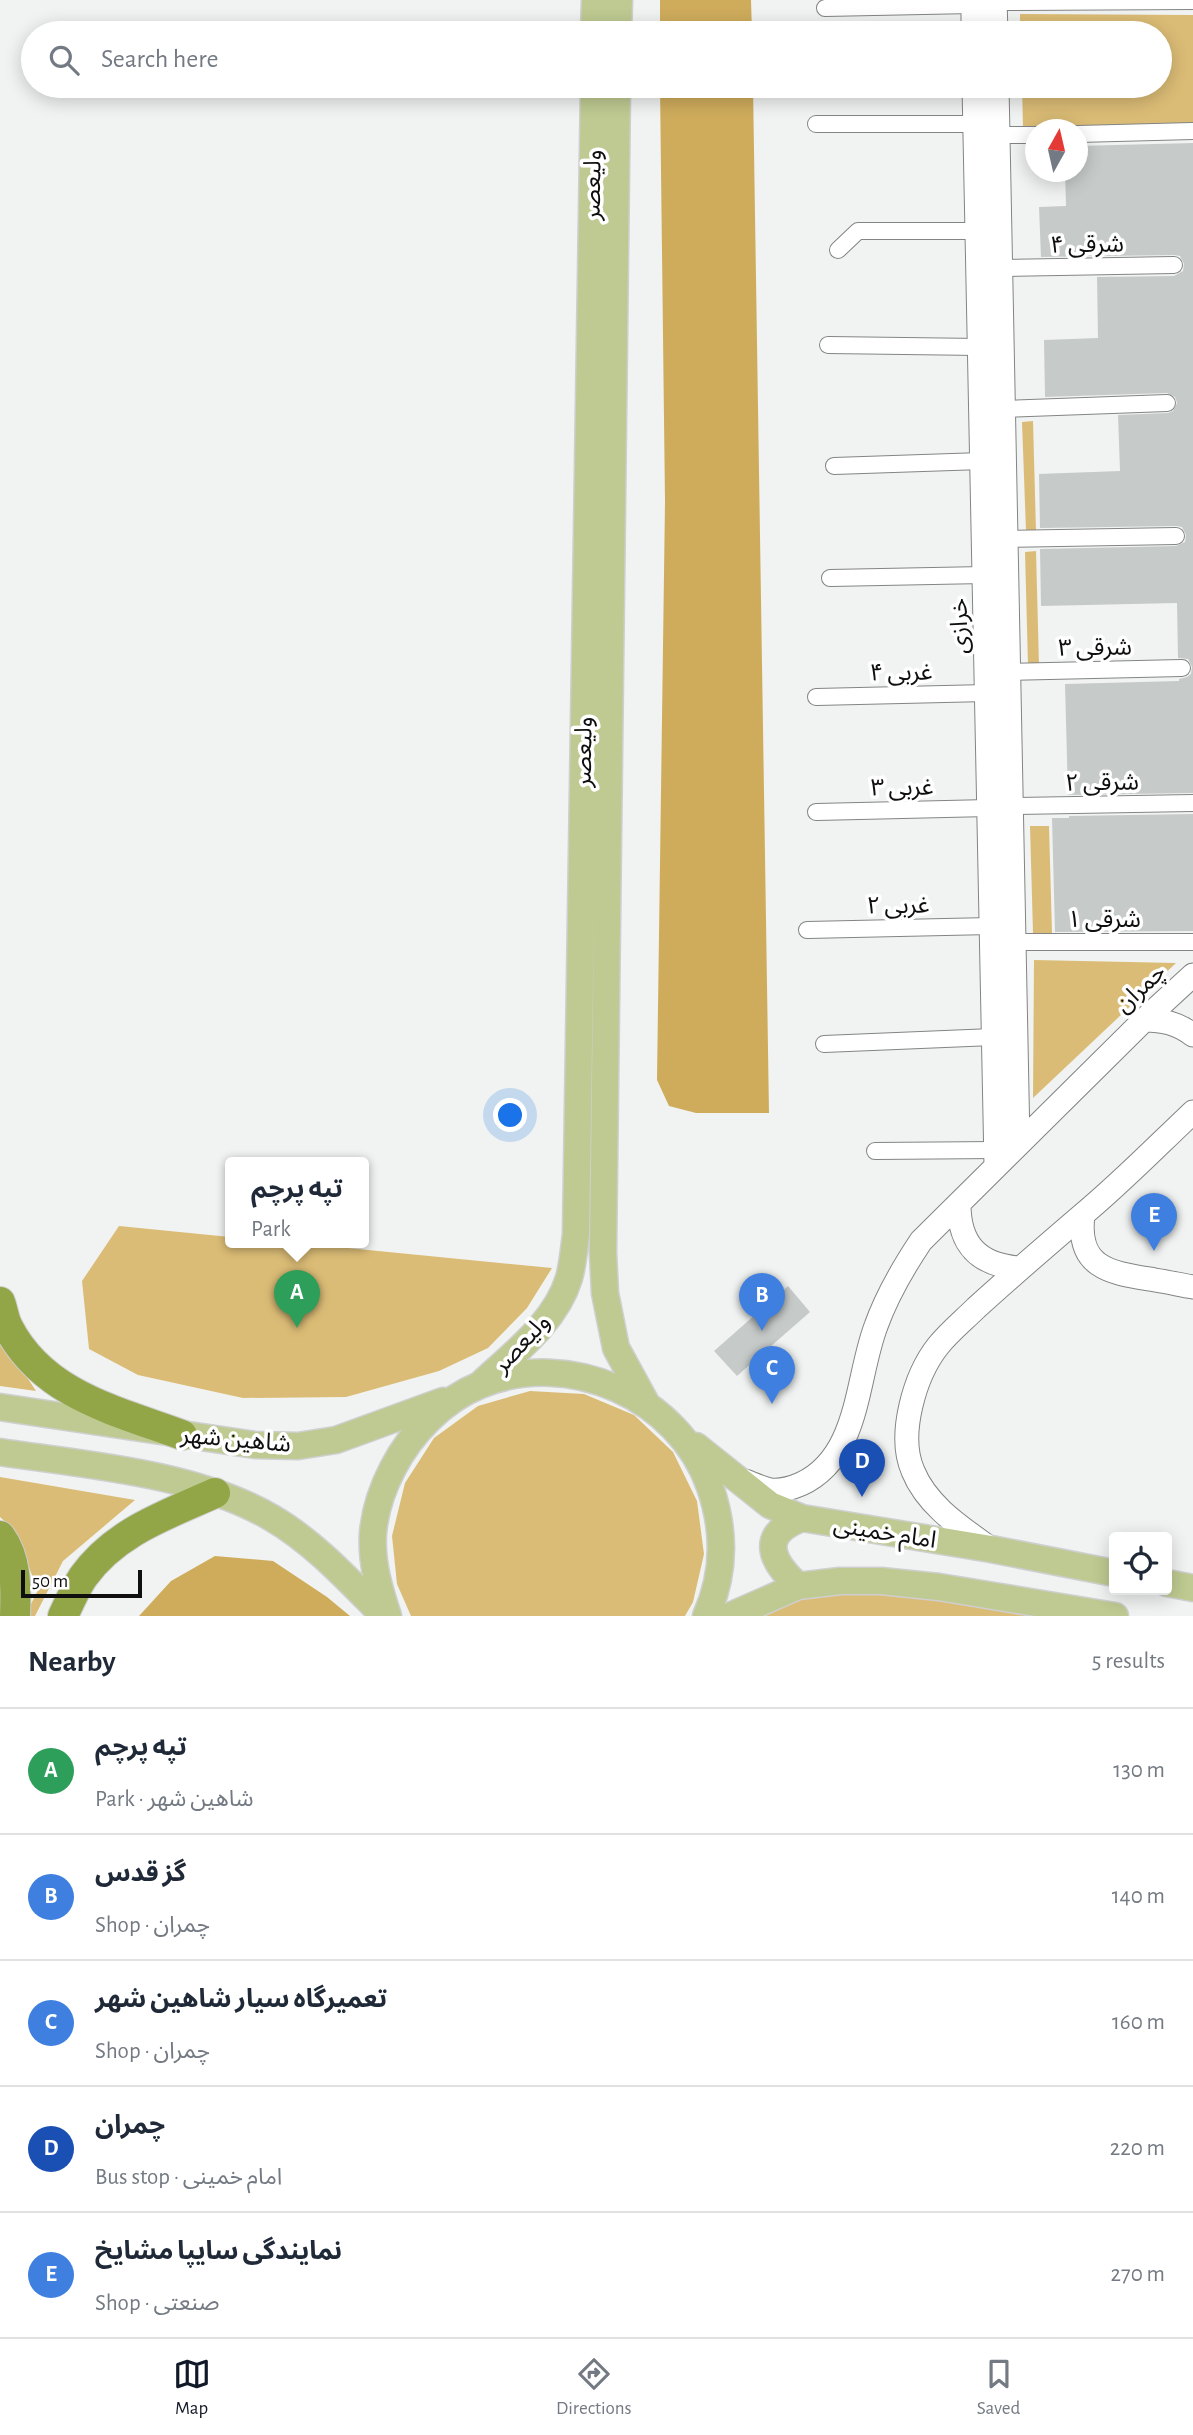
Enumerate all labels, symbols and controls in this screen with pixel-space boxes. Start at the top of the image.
search box [21,21,1172,98]
icon: search [45,41,83,79]
text: Search here [101,46,219,72]
north arrow [1025,119,1088,182]
street label: ولیعصر [580,149,607,222]
street label: ۴ شرقی [1050,232,1124,259]
street label: خرازی [948,598,973,654]
street label: ۳ شرقی [1058,635,1132,662]
street label: ۴ غربی [869,660,933,687]
street label: ولیعصر [571,716,598,789]
street label: ۲ شرقی [1065,770,1139,797]
street label: ۳ غربی [870,775,934,802]
street label: ۲ غربی [866,893,930,920]
street label: ۱ شرقی [1067,908,1141,933]
street label: چمران [1111,960,1172,1019]
your location [493,1098,527,1132]
popup [225,1157,369,1248]
text: تپه پرچم [251,1176,343,1202]
pin: E [1131,1193,1177,1251]
text: Park [251,1218,291,1241]
pin: A [274,1270,320,1328]
pin: B [739,1273,785,1331]
street label: ولیعصر [488,1310,555,1379]
pin: C [749,1346,795,1404]
street label: شاهین شهر [179,1423,292,1458]
pin: D [839,1439,885,1497]
street label: امام خمینی [831,1513,938,1558]
map controls [1109,1532,1172,1595]
button: locate [1109,1532,1172,1595]
scale bar [21,1567,142,1599]
text: 50 m [32,1572,68,1591]
text: Nearby [28,1647,116,1677]
text: 5 results [1092,1650,1165,1673]
text: تپه پرچم [95,1734,187,1760]
text: A [44,1759,58,1782]
text: 130 m [1113,1759,1165,1782]
text: Park · شاهین شهر [95,1788,253,1811]
text: گز قدس [95,1860,186,1886]
text: B [44,1885,58,1908]
text: 140 m [1112,1885,1165,1908]
text: Shop · چمران [95,1914,210,1937]
text: تعمیرگاه سیار شاهین شهر [95,1986,387,2012]
text: C [45,2011,57,2034]
text: 160 m [1112,2011,1165,2034]
text: Shop · چمران [95,2040,210,2063]
text: چمران [95,2112,165,2138]
text: D [43,2137,59,2160]
text: 220 m [1110,2137,1165,2160]
text: Bus stop · امام خمینی [95,2166,282,2189]
text: نمایندگی سایپا مشایخ [95,2238,342,2264]
text: E [45,2263,57,2286]
text: 270 m [1111,2263,1165,2286]
text: Shop · صنعتی [95,2292,220,2315]
tab: Map [173,2355,211,2420]
tab: Directions [556,2355,632,2420]
tab: Saved [977,2355,1020,2420]

